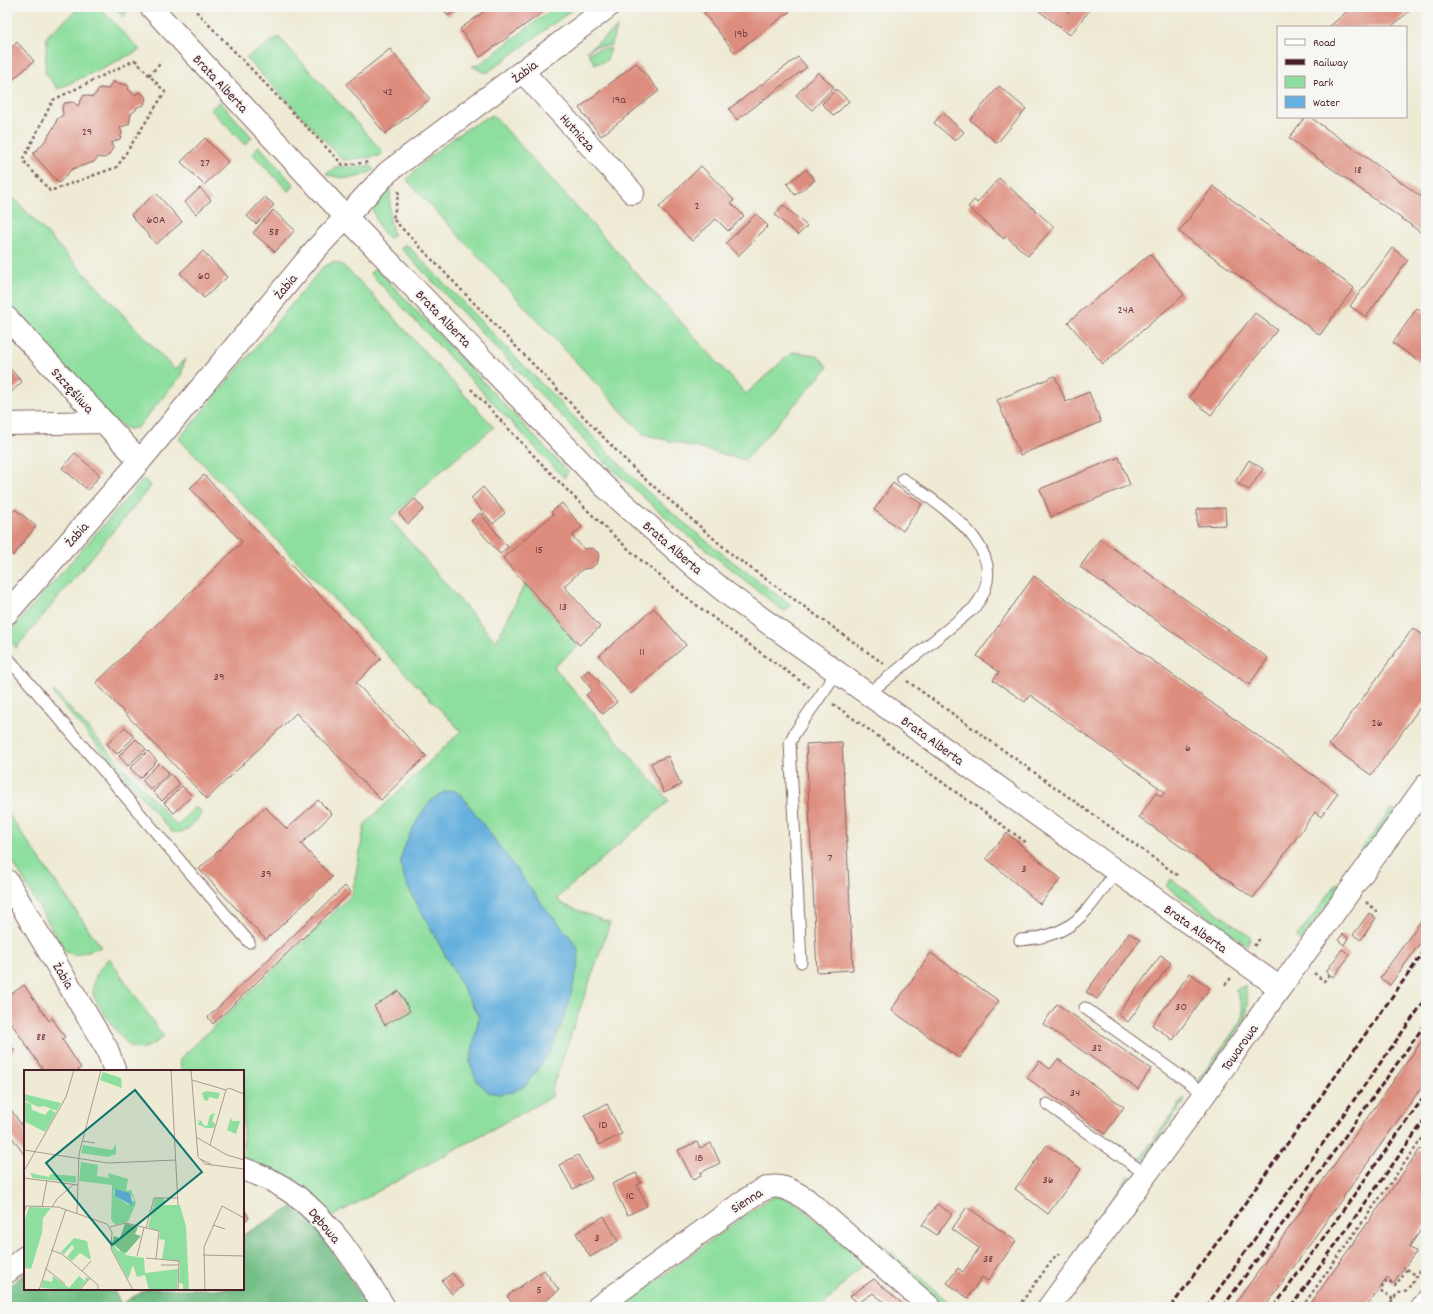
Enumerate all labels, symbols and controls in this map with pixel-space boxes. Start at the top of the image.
house number: 19b [734,26,748,43]
legend [1277,26,1407,118]
text: Road [1313,35,1335,52]
street label: Brata Alberta [187,51,252,118]
text: Railway [1313,55,1349,72]
street label: Żabia [508,56,543,89]
text: Park [1313,75,1334,92]
house number: 42 [383,84,393,101]
house number: 19a [612,92,626,109]
text: Water [1313,95,1340,112]
street label: Hutnicza [554,110,599,157]
house number: 29 [82,124,92,141]
house number: 27 [200,155,210,172]
house number: 18 [1354,162,1362,179]
house number: 2 [694,198,700,215]
house number: 60A [147,212,166,229]
house number: 58 [269,224,279,241]
house number: 60 [198,268,210,285]
street label: Żabia [270,270,303,304]
street label: Brata Alberta [410,286,476,353]
house number: 24A [1118,302,1135,319]
street label: Szczęśliwa [45,364,98,419]
street label: Brata Alberta [637,517,706,580]
street label: Żabia [61,518,95,552]
house number: 15 [535,542,543,559]
house number: 13 [559,599,567,616]
house number: 11 [639,644,645,661]
house number: 39 [214,669,224,686]
street label: Brata Alberta [896,712,968,772]
house number: 26 [1371,715,1383,732]
house number: 6 [1185,740,1191,757]
house number: 7 [828,850,833,867]
house number: 3 [1021,861,1027,878]
house number: 39 [261,866,271,883]
street label: Brata Alberta [1159,900,1231,959]
street label: Żabia [46,959,78,994]
house number: 30 [1175,999,1187,1016]
street label: Towarowa [1217,1020,1264,1076]
house number: 88 [36,1029,46,1046]
house number: 32 [1092,1040,1102,1057]
inset map [24,1070,244,1290]
house number: 34 [1070,1085,1080,1102]
house number: 1D [599,1117,607,1134]
house number: 1B [695,1150,703,1167]
house number: 36 [1042,1172,1054,1189]
street label: Sienna [727,1184,767,1219]
house number: 1C [626,1188,634,1205]
street label: Dębowa [303,1204,345,1249]
house number: 3 [594,1230,600,1247]
house number: 38 [983,1251,993,1268]
house number: 5 [536,1282,542,1299]

